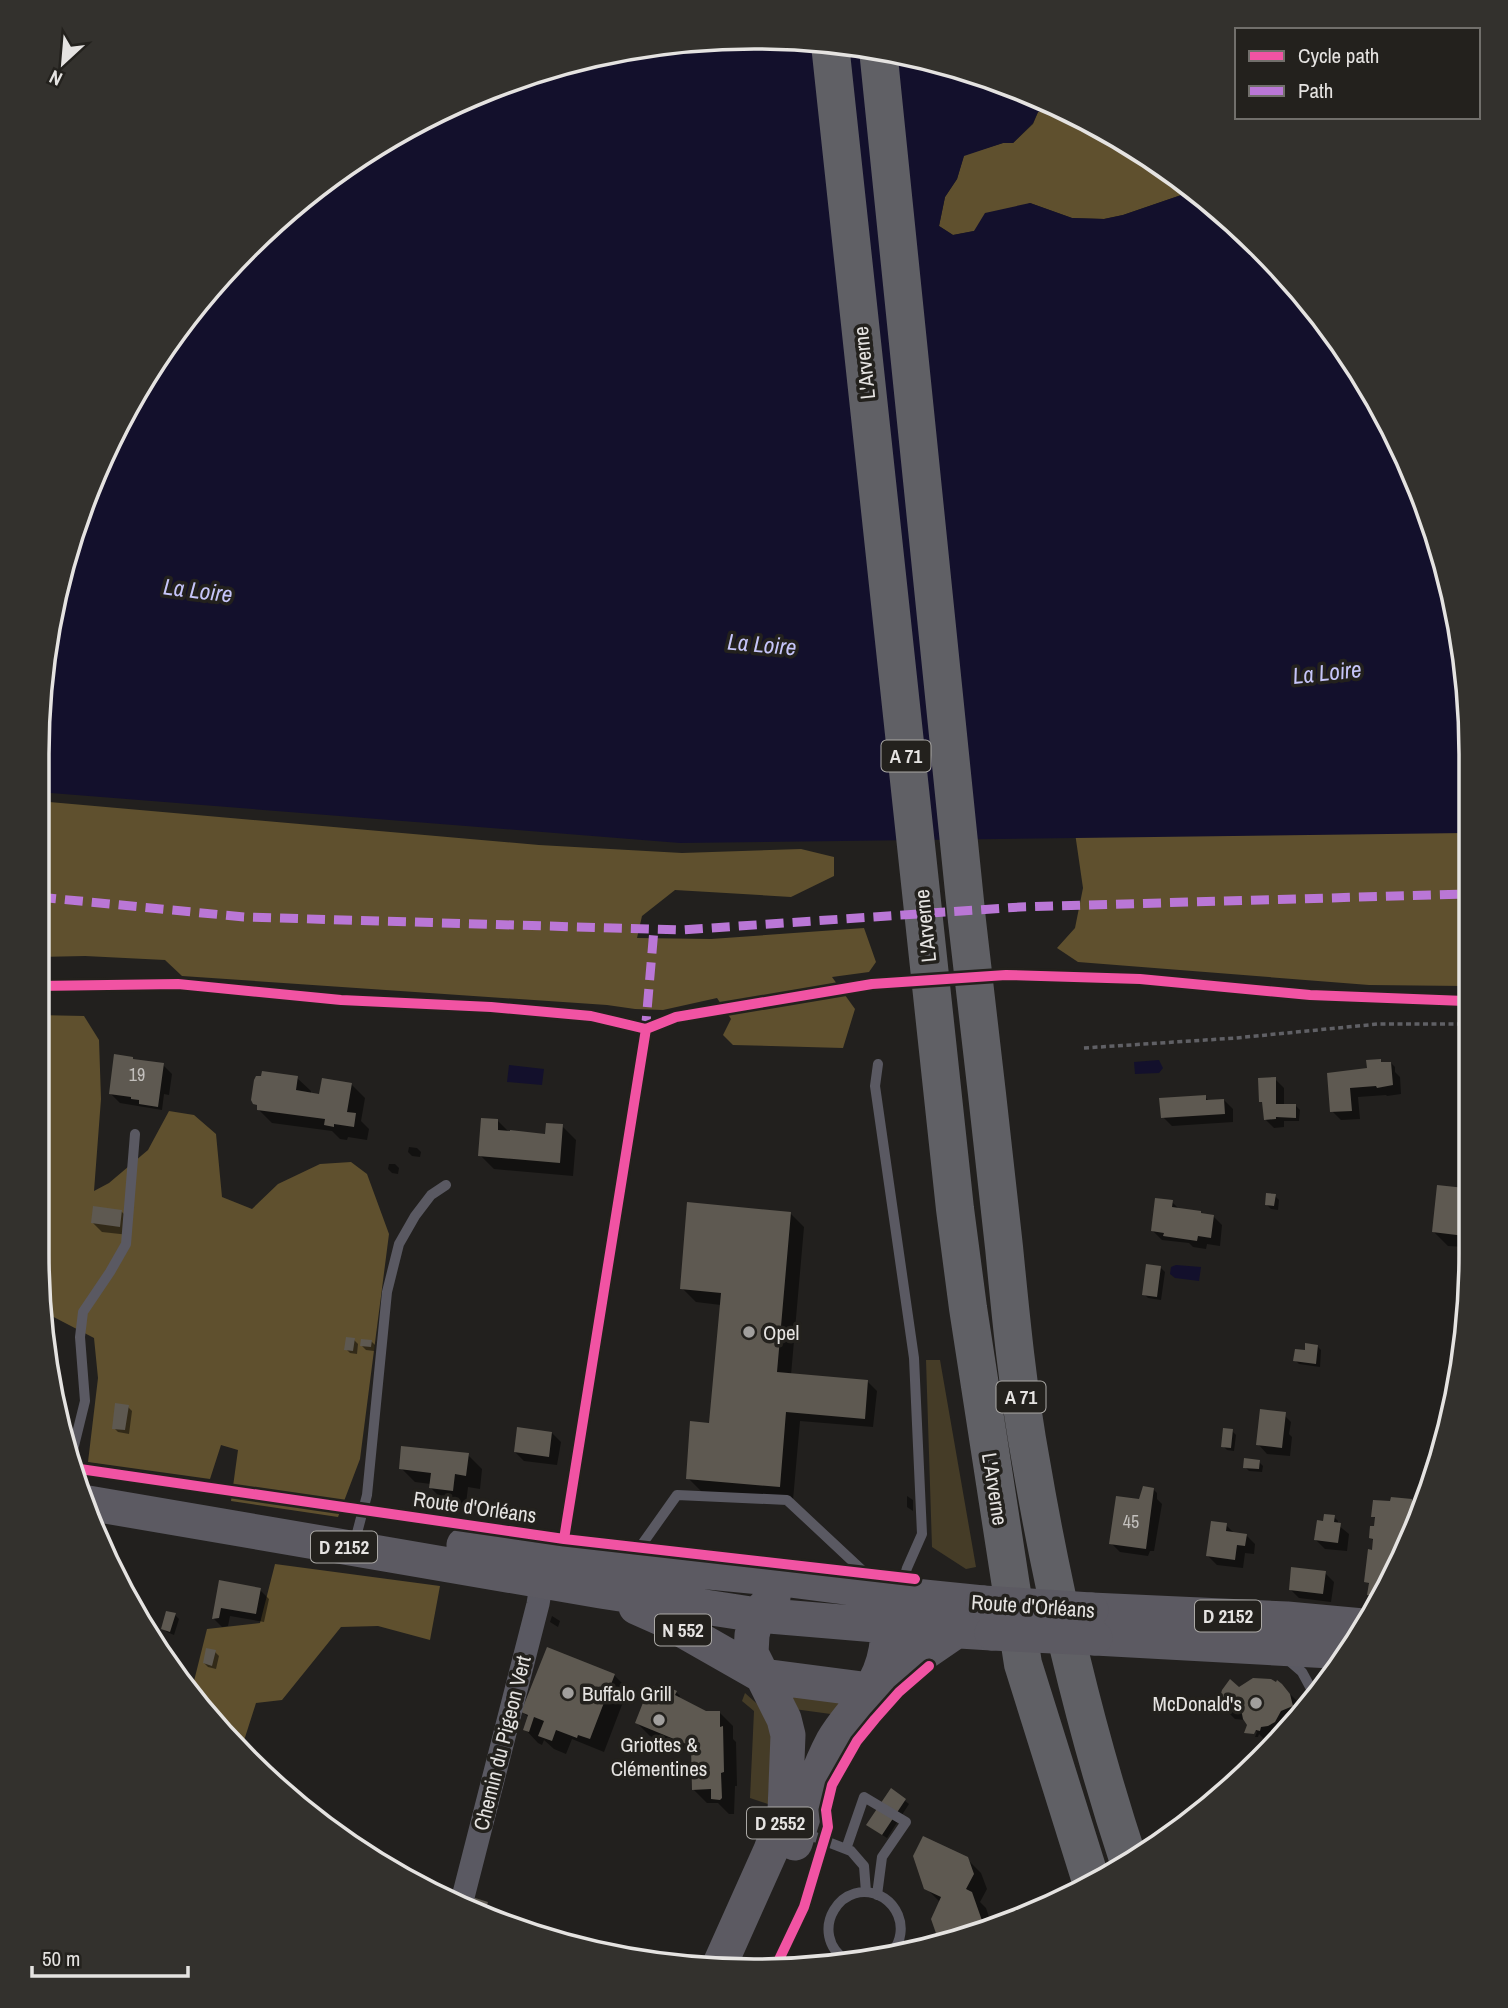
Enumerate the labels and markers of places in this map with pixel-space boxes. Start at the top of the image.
place label: Opel [763,1318,799,1347]
marker: Opel [741,1324,757,1340]
place label: Buffalo Grill [582,1679,672,1708]
marker: Buffalo Grill [560,1685,576,1701]
place label: McDonald's [1153,1689,1242,1718]
marker: McDonald's [1248,1695,1264,1711]
marker: Griottes & Clémentines [651,1712,667,1728]
place label: Griottes & Clémentines [611,1730,707,1783]

